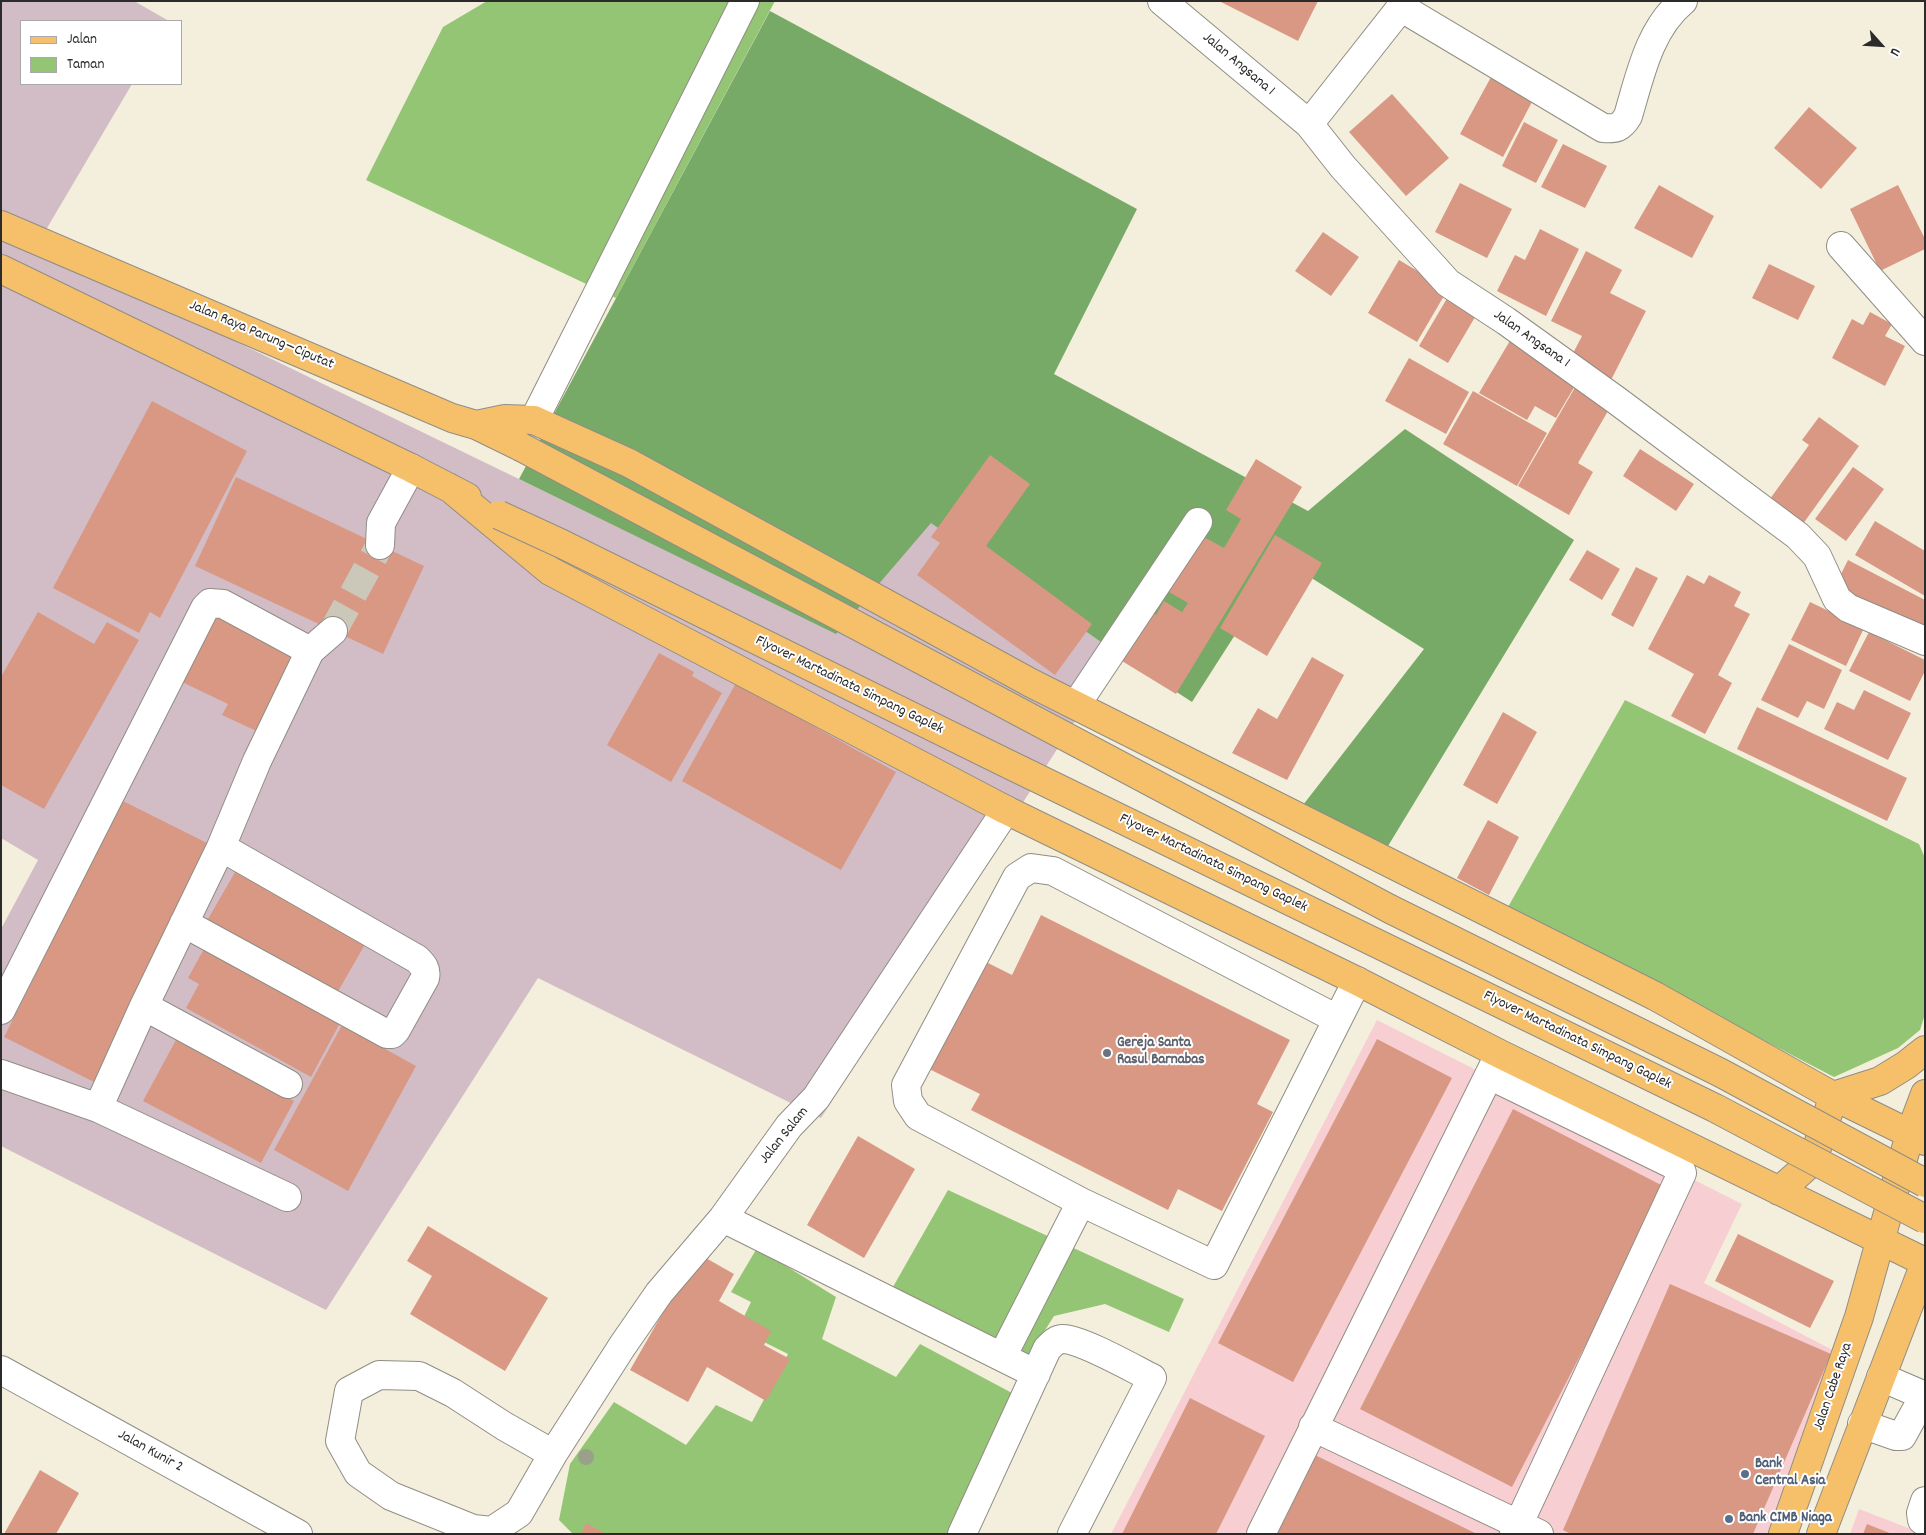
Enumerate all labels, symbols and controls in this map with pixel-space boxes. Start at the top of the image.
legend [20,20,182,85]
north arrow [1856,20,1906,70]
text: Jalan [67,29,97,51]
street label: Jalan Angsana 1 [1198,29,1278,101]
text: U [1884,44,1905,59]
text: Taman [67,54,104,76]
street label: Jalan Raya Parung—Ciputat [186,297,336,375]
street label: Jalan Angsana 1 [1489,307,1573,373]
street label: Flyover Martadinata Simpang Gaplek [752,633,946,739]
street label: Flyover Martadinata Simpang Gaplek [1116,811,1310,917]
street label: Flyover Martadinata Simpang Gaplek [1480,988,1674,1094]
place label: Gereja Santa Rasul Barnabas [1117,1035,1205,1070]
marker: Gereja Santa Rasul Barnabas [1101,1047,1113,1059]
street label: Jalan Salam [757,1104,813,1168]
street label: Jalan Cabe Raya [1811,1341,1857,1433]
street label: Jalan Kunir 2 [114,1427,186,1477]
place label: Bank Central Asia [1755,1456,1825,1491]
marker: Bank Central Asia [1739,1468,1751,1480]
place label: Bank CIMB Niaga [1739,1510,1832,1528]
marker: Bank CIMB Niaga [1723,1513,1735,1525]

